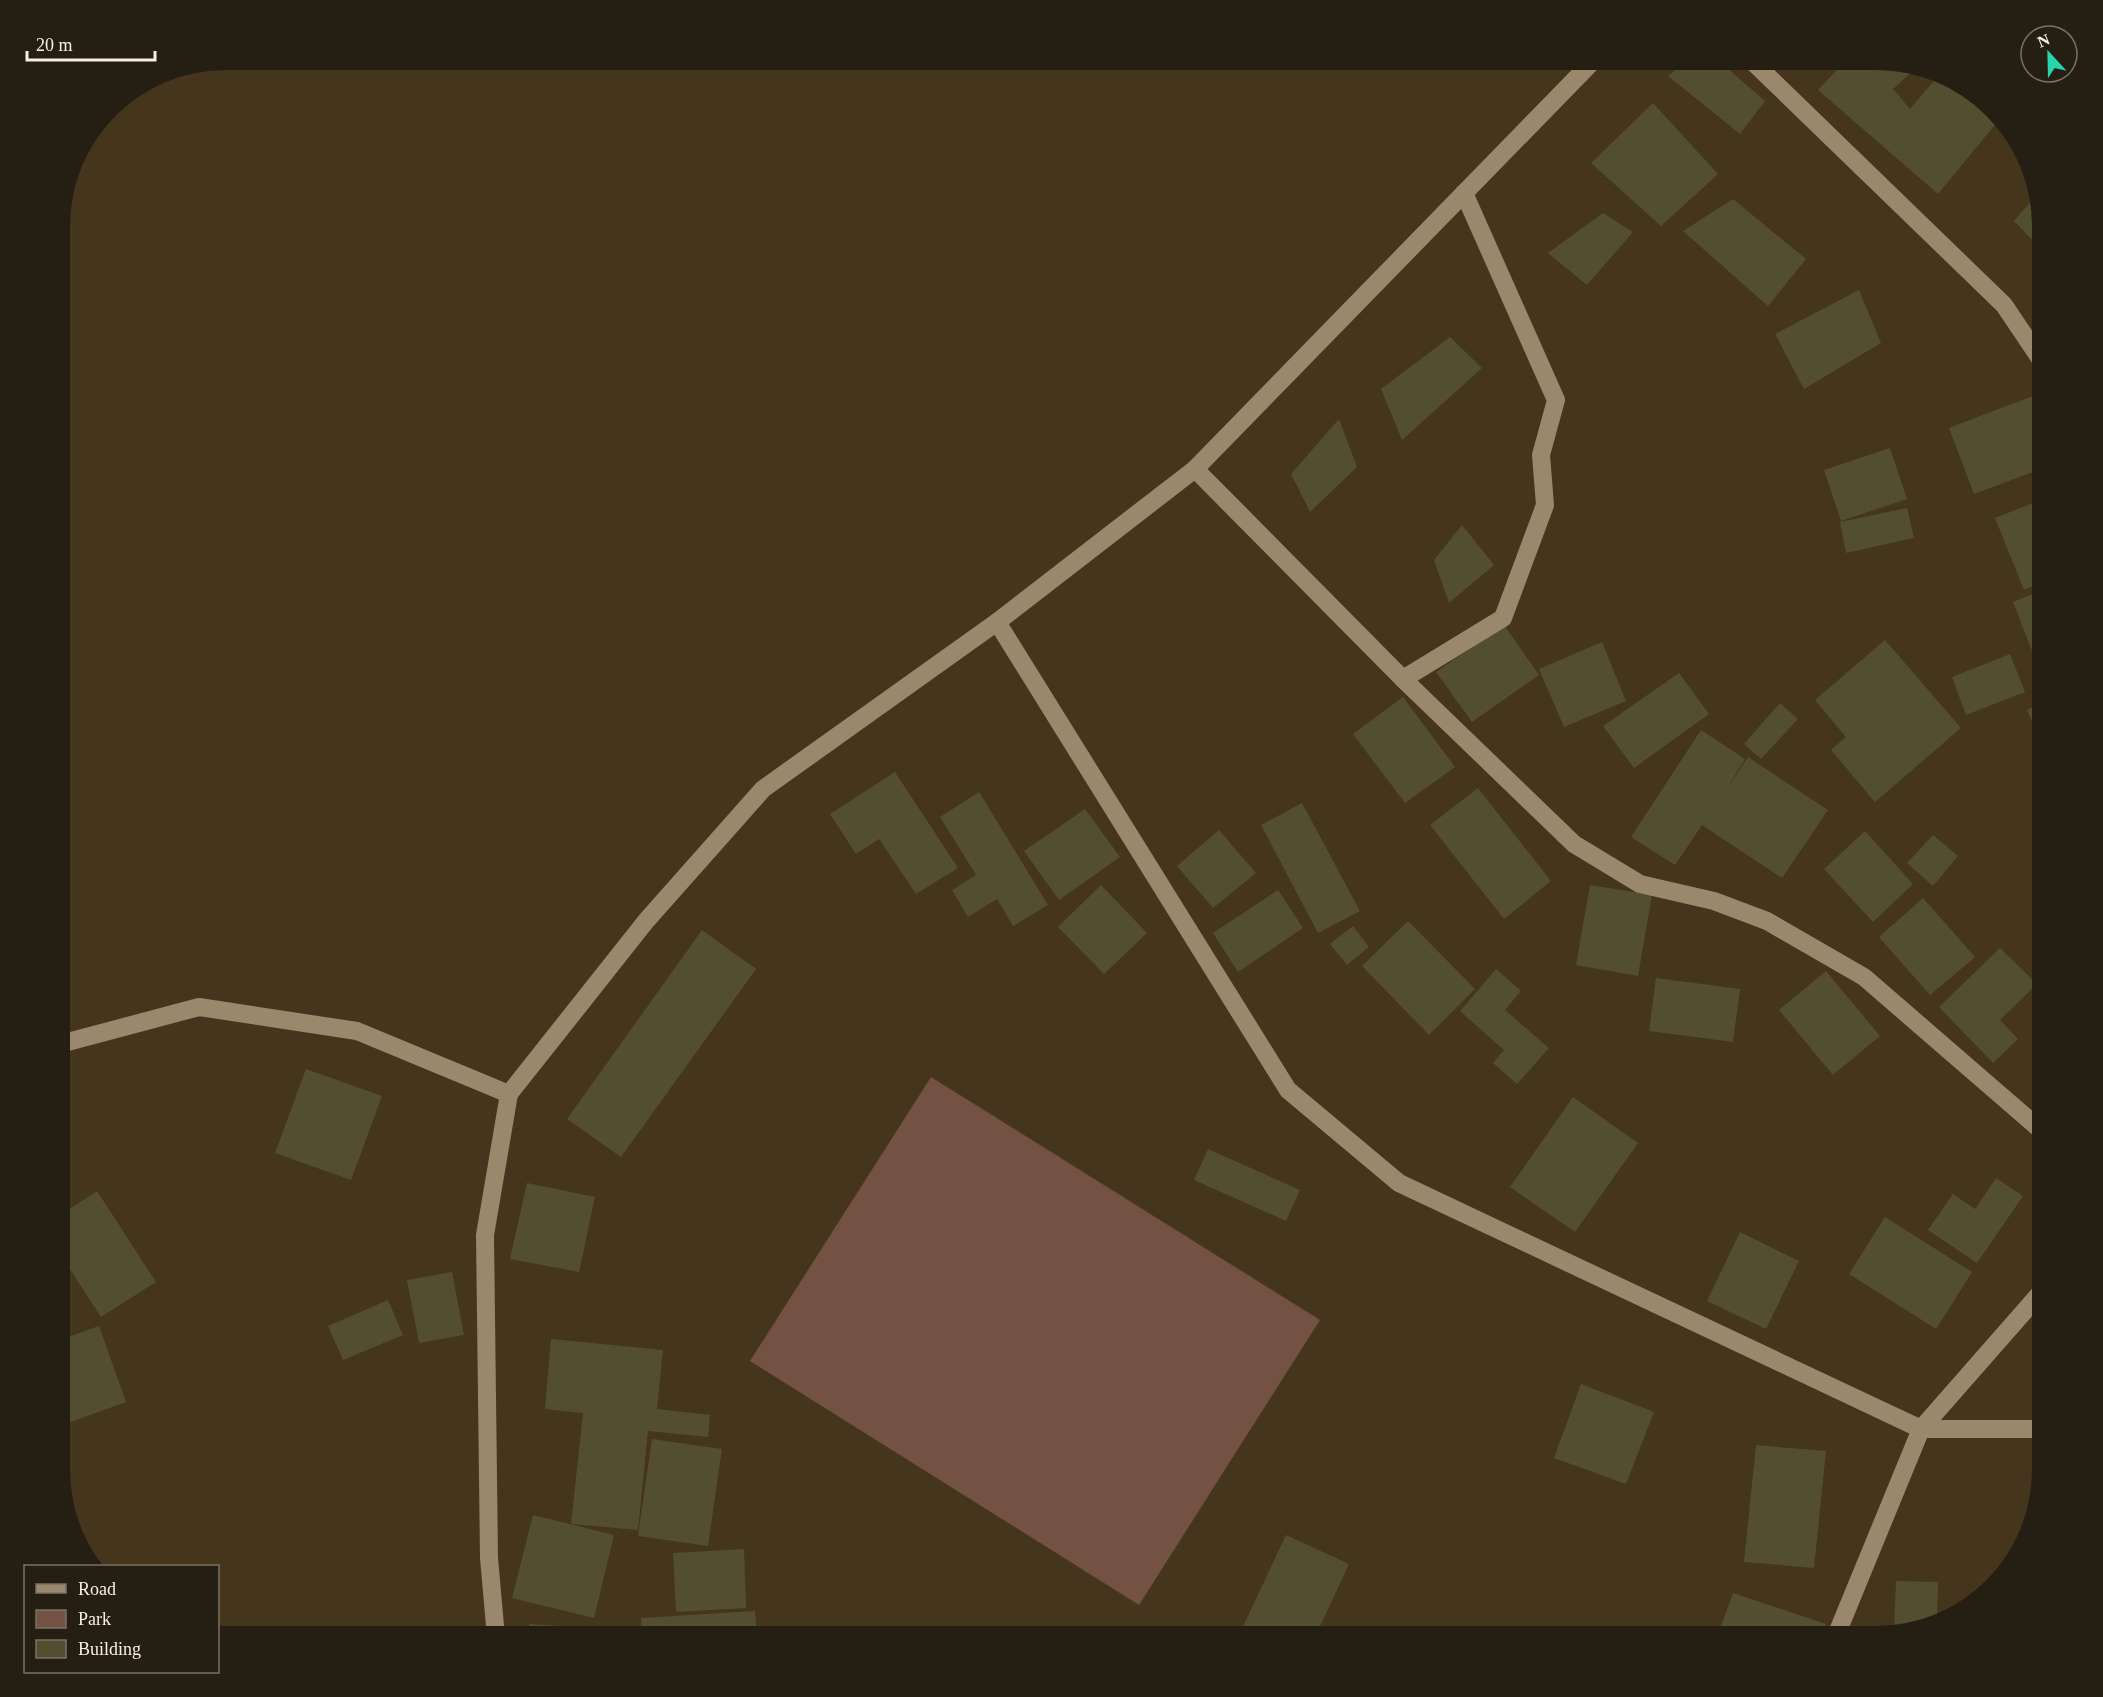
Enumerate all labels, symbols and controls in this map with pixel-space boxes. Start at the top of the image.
scale bar [27,24,154,62]
north arrow [2019,24,2079,84]
text: N [2035,30,2053,51]
text: 20 m [36,35,73,55]
legend [24,1565,219,1673]
text: Road [78,1579,116,1599]
text: Park [78,1609,111,1629]
text: Building [78,1639,141,1659]

